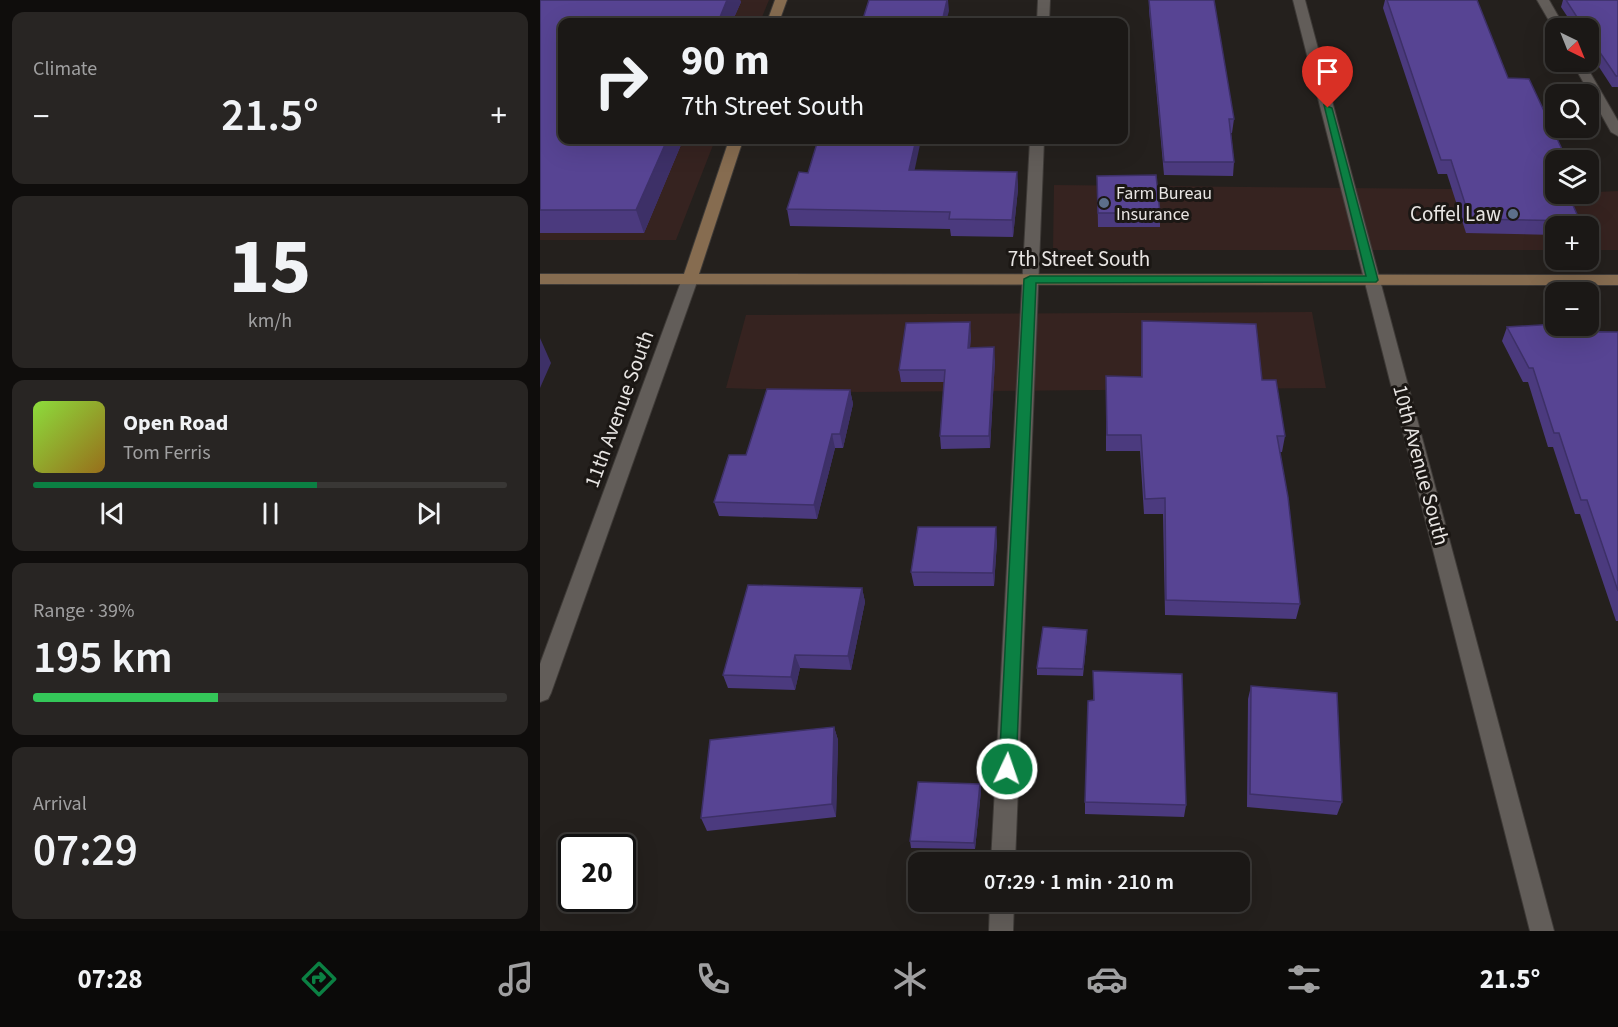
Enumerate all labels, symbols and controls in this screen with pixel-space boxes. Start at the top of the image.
north arrow [1545,18,1599,72]
map controls [1545,18,1599,336]
text: 90 m [681,31,770,91]
icon: right [582,42,660,120]
pin [1302,46,1353,108]
text: Climate [33,55,97,83]
icon: arrive [1311,55,1344,88]
text: 21.5° [221,84,319,148]
button: search [1545,84,1599,138]
text: 7th Street South [681,87,864,126]
text: − [33,93,49,140]
text: + [491,93,507,140]
button: layers [1545,150,1599,204]
place label: Farm Bureau Insurance [1116,181,1212,227]
marker: Farm Bureau Insurance [1097,196,1111,210]
place label: Coffel Law [1410,199,1501,229]
marker: Coffel Law [1506,207,1520,221]
text: 15 [229,212,311,323]
button: + [1545,216,1599,270]
street label: 7th Street South [1008,244,1150,274]
button: − [1545,282,1599,336]
text: km/h [248,307,292,335]
street label: 11th Avenue South [577,326,661,492]
street label: 10th Avenue South [1385,381,1457,549]
text: Open Road [123,407,228,439]
text: Tom Ferris [123,439,211,467]
icon: previous [96,497,129,530]
icon: pause [254,497,287,530]
icon: next [412,497,445,530]
text: Range · 39% [33,597,134,625]
text: 195 km [33,626,173,690]
position arrow [975,737,1039,801]
text: Arrival [33,790,87,818]
text: 07:29 [33,819,138,883]
speed limit sign: 20 [558,834,636,912]
text: 07:29 · 1 min · 210 m [984,866,1174,898]
icon: directions [298,958,340,1000]
icon: music [495,958,537,1000]
icon: phone [692,958,734,1000]
icon: climate [889,958,931,1000]
icon: car [1086,958,1128,1000]
icon: filters [1283,958,1325,1000]
text: 07:28 [78,960,143,999]
text: 21.5° [1480,960,1540,999]

